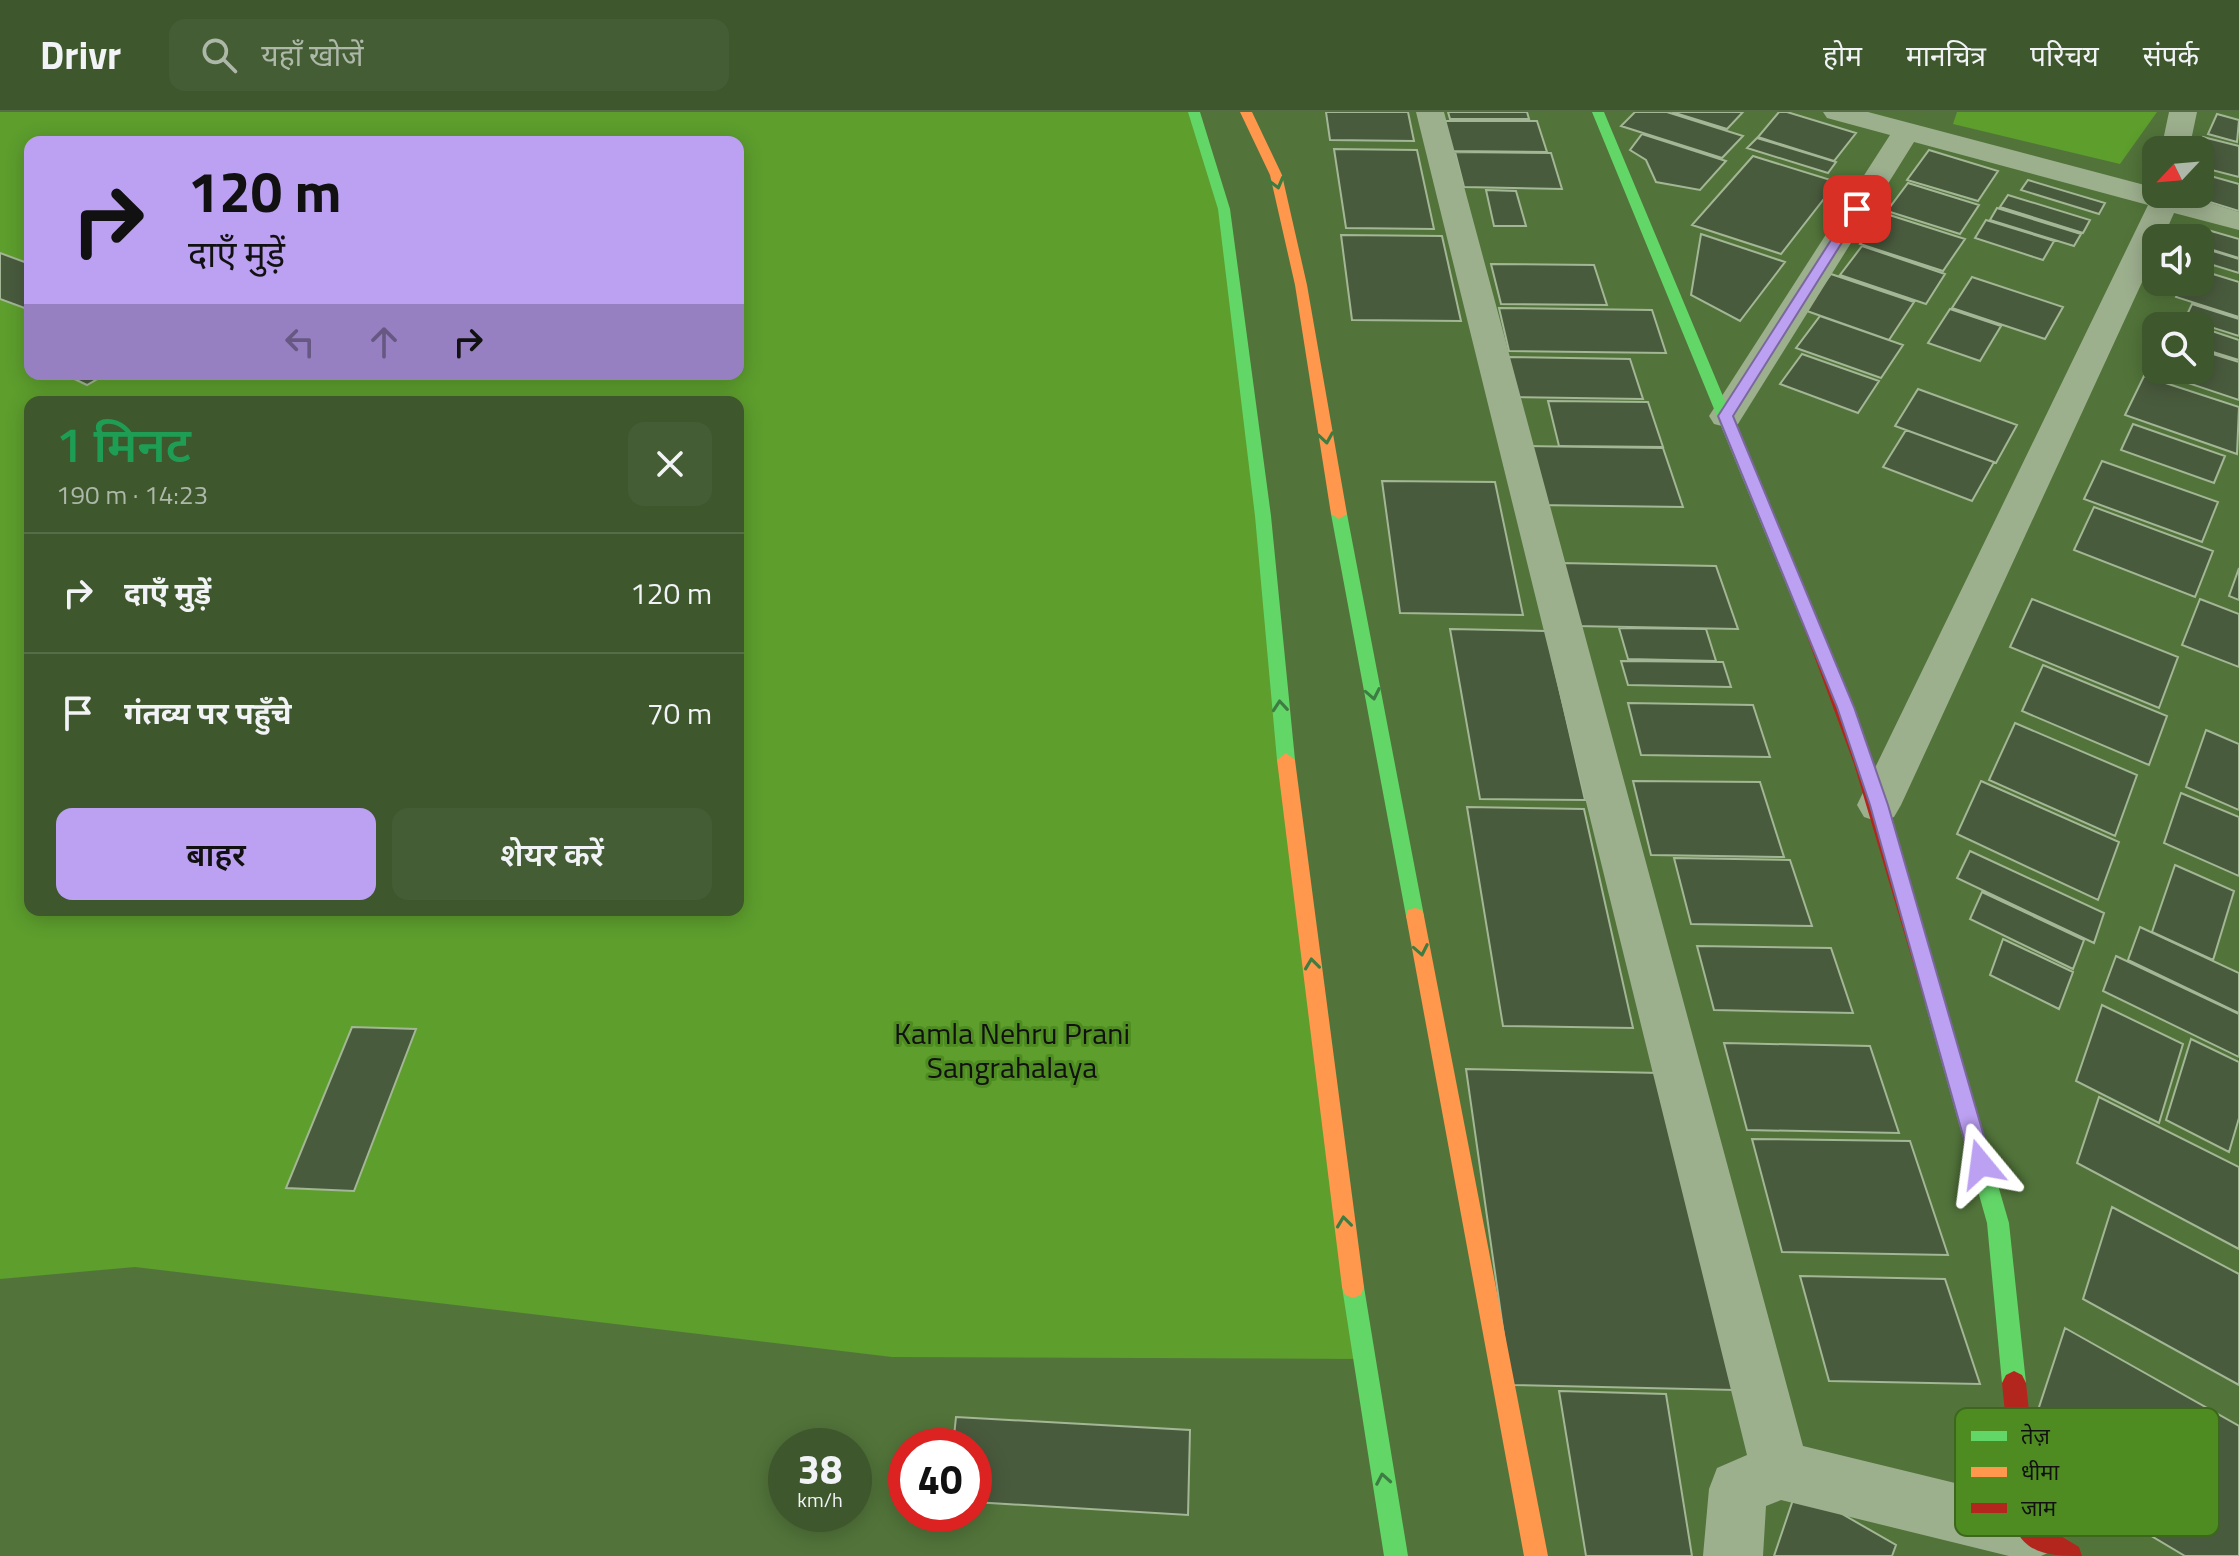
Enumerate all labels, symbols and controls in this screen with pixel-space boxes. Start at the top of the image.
search box [169,19,729,91]
text: Drivr [40,26,121,84]
text: यहाँ खोजें [261,32,364,78]
icon: search [197,33,241,77]
text: होम [1823,34,1862,77]
text: मानचित्र [1906,34,1986,77]
text: परिचय [2030,34,2099,77]
text: संपर्क [2143,34,2199,77]
north arrow [2142,136,2214,208]
map controls [2142,136,2214,384]
text: 120 m [188,149,341,234]
icon: right [56,168,160,272]
pin [1823,175,1891,243]
one-way arrow [1268,176,1284,190]
icon: arrive [1835,187,1879,231]
button: sound [2142,224,2214,296]
text: दाएँ मुड़ें [188,226,285,281]
button: search [2142,312,2214,384]
icon: left [278,320,322,364]
icon: ahead [362,320,406,364]
icon: right [446,320,490,364]
text: 1 मिनट [56,408,191,481]
button: close [628,422,712,506]
one-way arrow [1316,432,1333,445]
text: 190 m · 14:23 [56,475,208,514]
text: दाएँ मुड़ें [124,570,211,616]
text: 120 m [630,570,712,616]
icon: right [56,571,100,615]
one-way arrow [1364,687,1381,700]
text: गंतव्य पर पहुँचे [124,690,291,736]
text: 70 m [647,690,712,736]
icon: arrive [56,691,100,735]
one-way arrow [1272,699,1289,712]
button: बाहर [56,808,376,900]
button: शेयर करें [392,808,712,900]
one-way arrow [1412,943,1429,956]
one-way arrow [1304,957,1321,971]
park label: Kamla Nehru Prani Sangrahalaya [894,1010,1130,1090]
position arrow [1939,1122,2023,1206]
one-way arrow [1336,1215,1353,1228]
legend [1955,1408,2219,1536]
text: तेज़ [2021,1419,2051,1453]
speed limit sign: 40 [888,1428,992,1532]
text: 38 [798,1439,842,1500]
text: धीमा [2021,1455,2059,1489]
one-way arrow [1375,1472,1392,1486]
text: km/h [797,1484,843,1515]
text: जाम [2021,1491,2057,1525]

